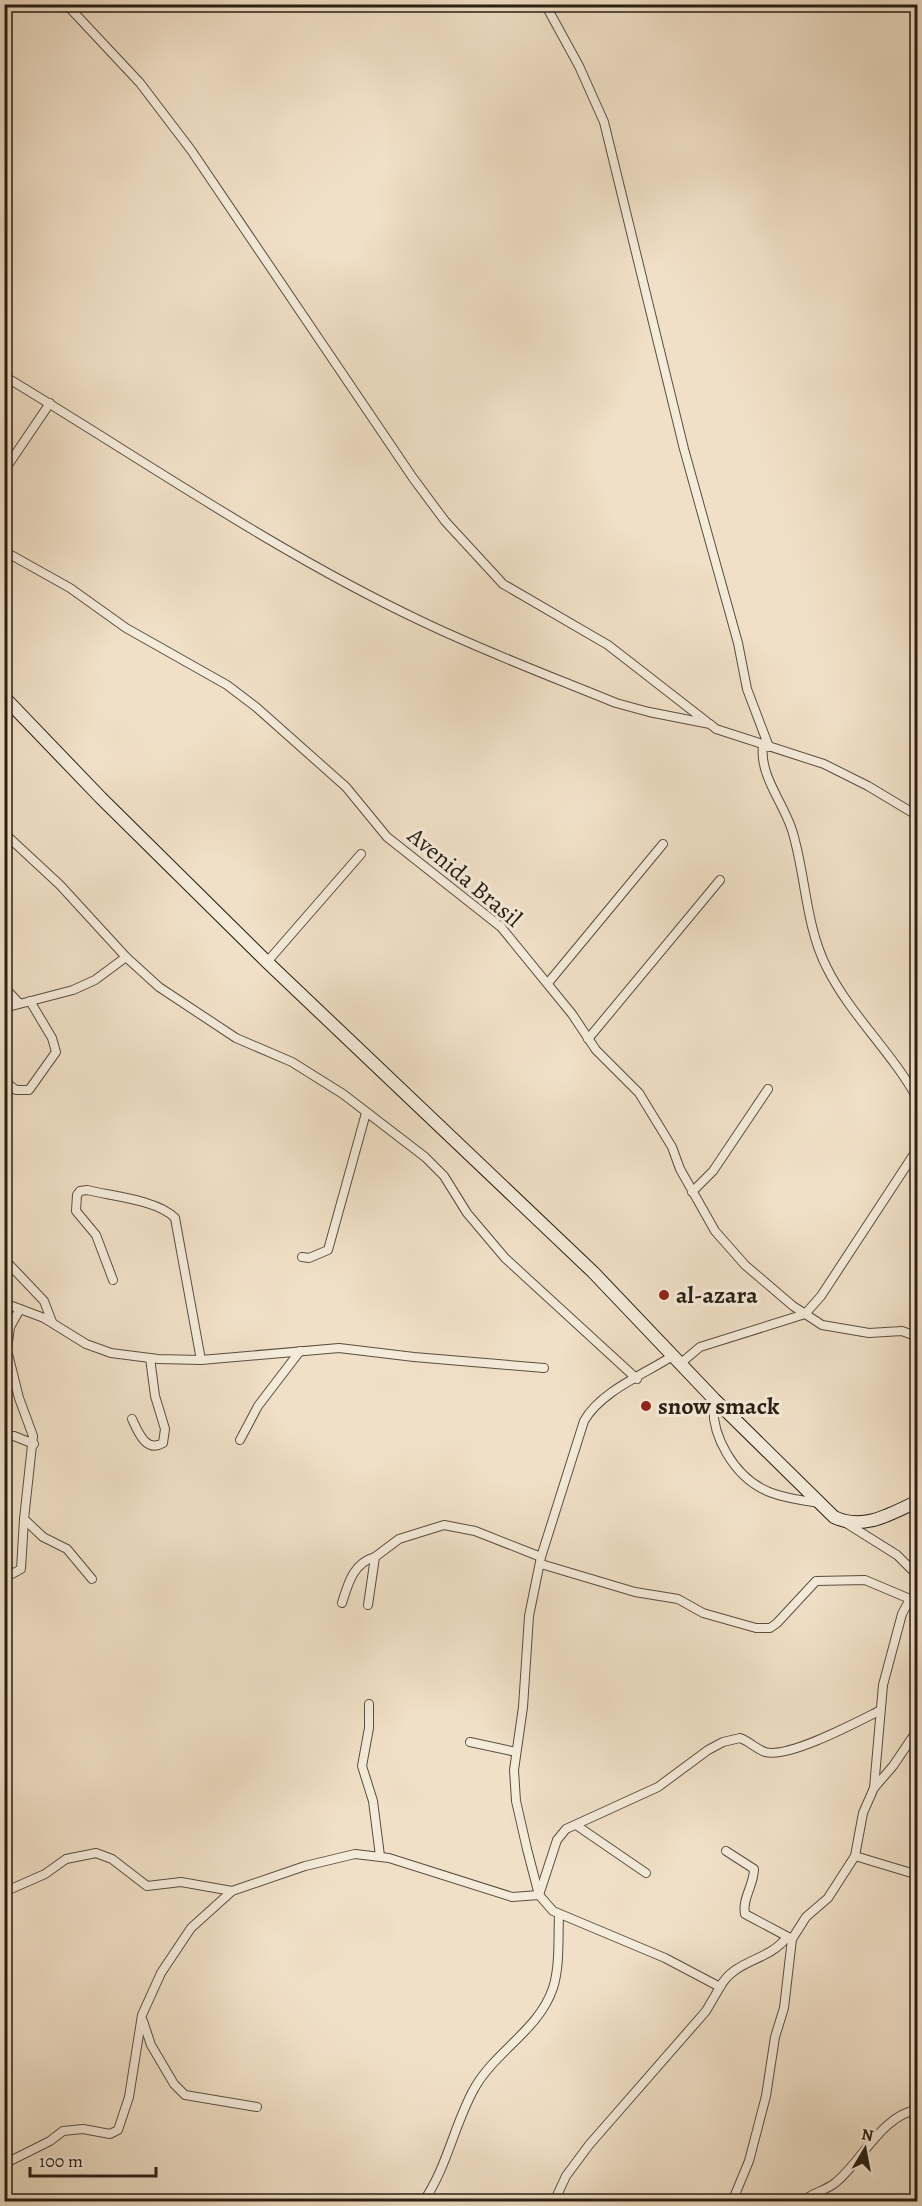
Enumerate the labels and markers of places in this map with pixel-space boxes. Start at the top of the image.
place label: al-azara [676,1279,758,1311]
marker: al-azara [657,1288,671,1302]
place label: snow smack [658,1390,780,1422]
marker: snow smack [639,1399,653,1413]

